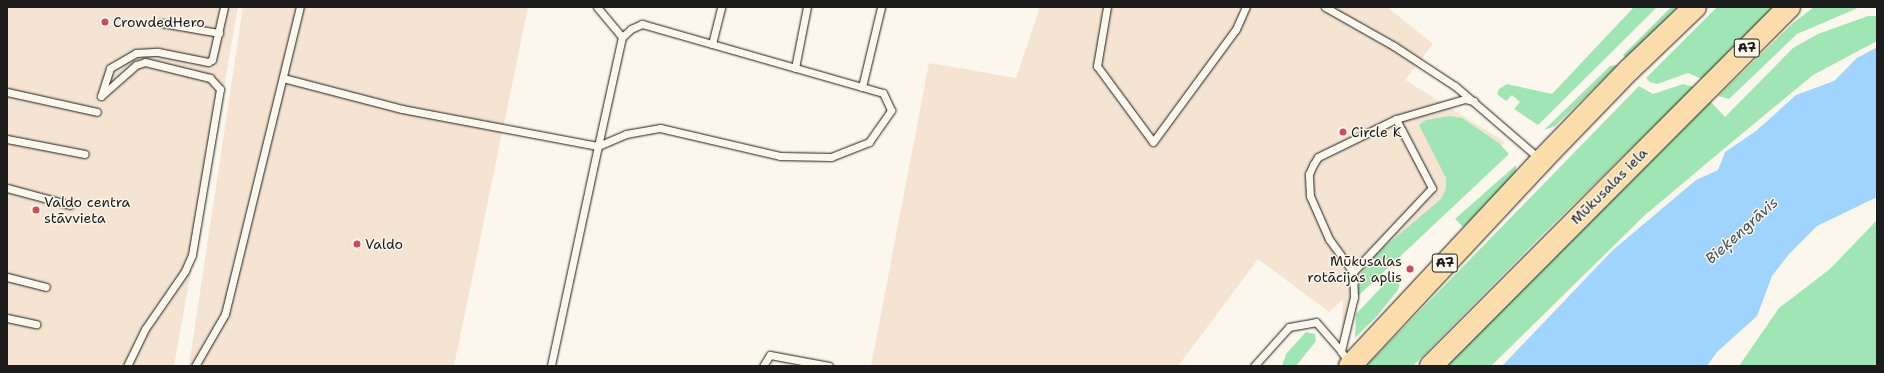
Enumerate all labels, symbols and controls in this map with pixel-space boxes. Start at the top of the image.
place label: CrowdedHero [113,14,205,30]
marker: CrowdedHero [100,17,110,27]
road number: A7 [1733,37,1761,59]
place label: Circle K [1351,124,1402,140]
marker: Circle K [1338,127,1348,137]
street label: Mūkusalas iela [1567,144,1651,228]
place label: Valdo centra stāvvieta [44,194,130,226]
water label: Bieķengrāvis [1702,194,1782,268]
marker: Valdo centra stāvvieta [31,205,41,215]
place label: Valdo [365,236,403,252]
marker: Valdo [352,239,362,249]
road number: A7 [1431,252,1459,274]
place label: Mūkusalas rotācijas aplis [1307,253,1402,286]
marker: Mūkusalas rotācijas aplis [1405,264,1415,274]

